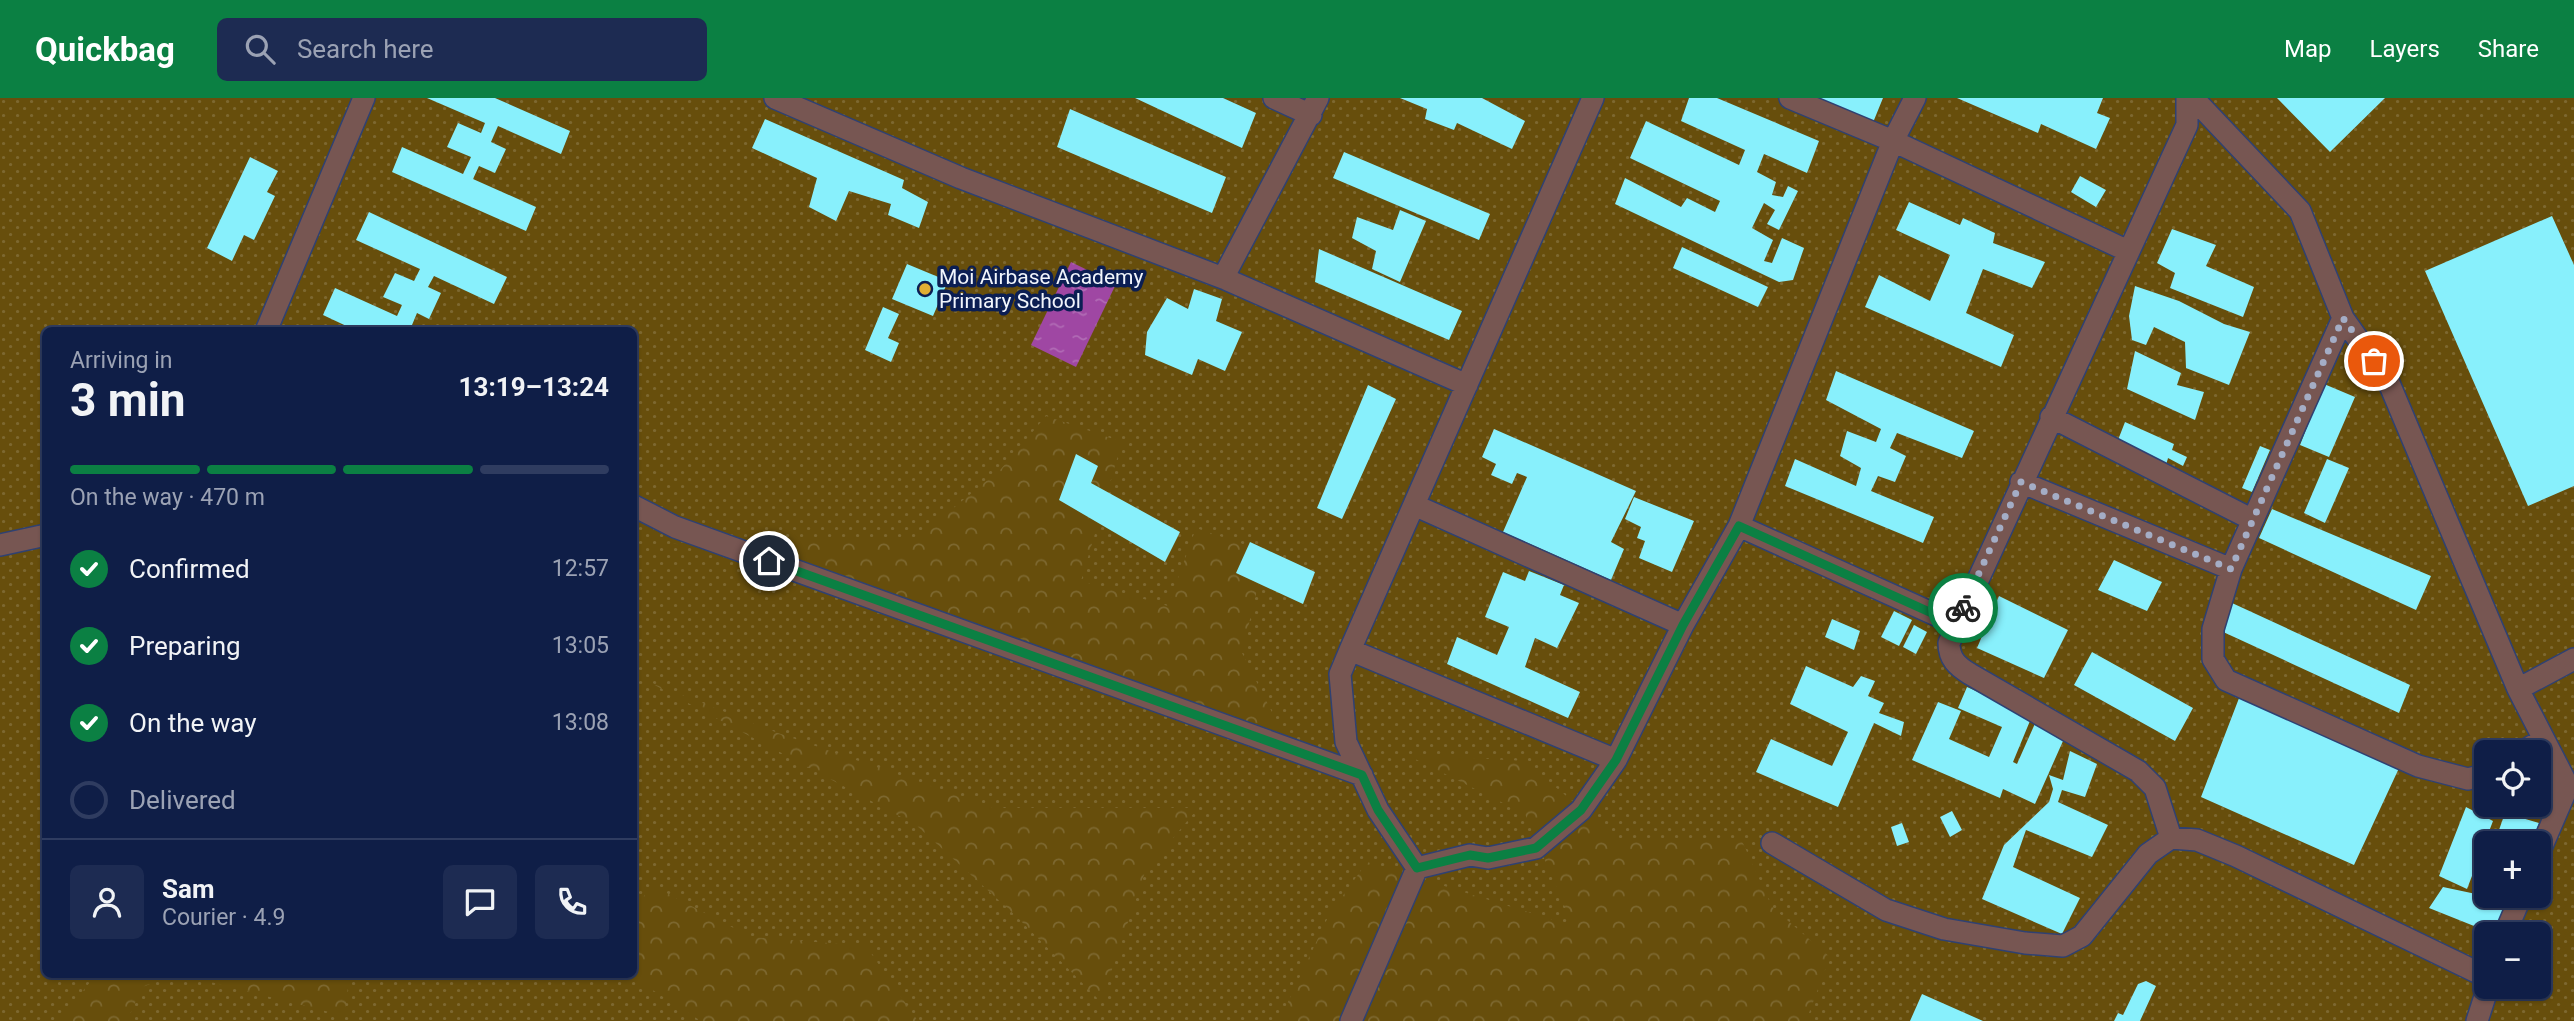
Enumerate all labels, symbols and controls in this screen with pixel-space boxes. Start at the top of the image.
search box [217,18,707,81]
text: Quickbag [35,30,175,69]
icon: search [241,30,279,68]
text: Search here [297,34,434,64]
text: Map [2284,35,2332,63]
text: Layers [2370,35,2440,63]
text: Share [2478,35,2539,63]
place label: Moi Airbase Academy Primary School [939,265,1143,313]
marker: Moi Airbase Academy Primary School [917,281,933,297]
pin [2344,331,2404,391]
icon: bag [2355,342,2393,380]
text: Arriving in [70,347,173,374]
text: 13:19–13:24 [459,372,609,402]
text: 3 min [70,373,186,427]
text: On the way · 470 m [70,484,265,511]
pin [739,531,799,591]
icon: home [750,542,788,580]
icon: check [70,550,108,588]
text: Confirmed [129,554,250,584]
text: 12:57 [552,555,609,582]
courier [1928,573,1998,643]
icon: bike [1944,589,1982,627]
icon: check [70,627,108,665]
text: Preparing [129,631,241,661]
text: 13:05 [552,632,609,659]
icon: check [70,704,108,742]
text: On the way [129,708,257,738]
text: 13:08 [552,709,609,736]
map controls [2474,740,2551,999]
button: locate [2474,740,2551,817]
text: Delivered [129,785,236,815]
button: + [2474,831,2551,908]
button: person [70,865,144,939]
button: chat [443,865,517,939]
button: phone [535,865,609,939]
text: Sam [162,874,214,904]
text: Courier · 4.9 [162,904,285,931]
button: − [2474,922,2551,999]

